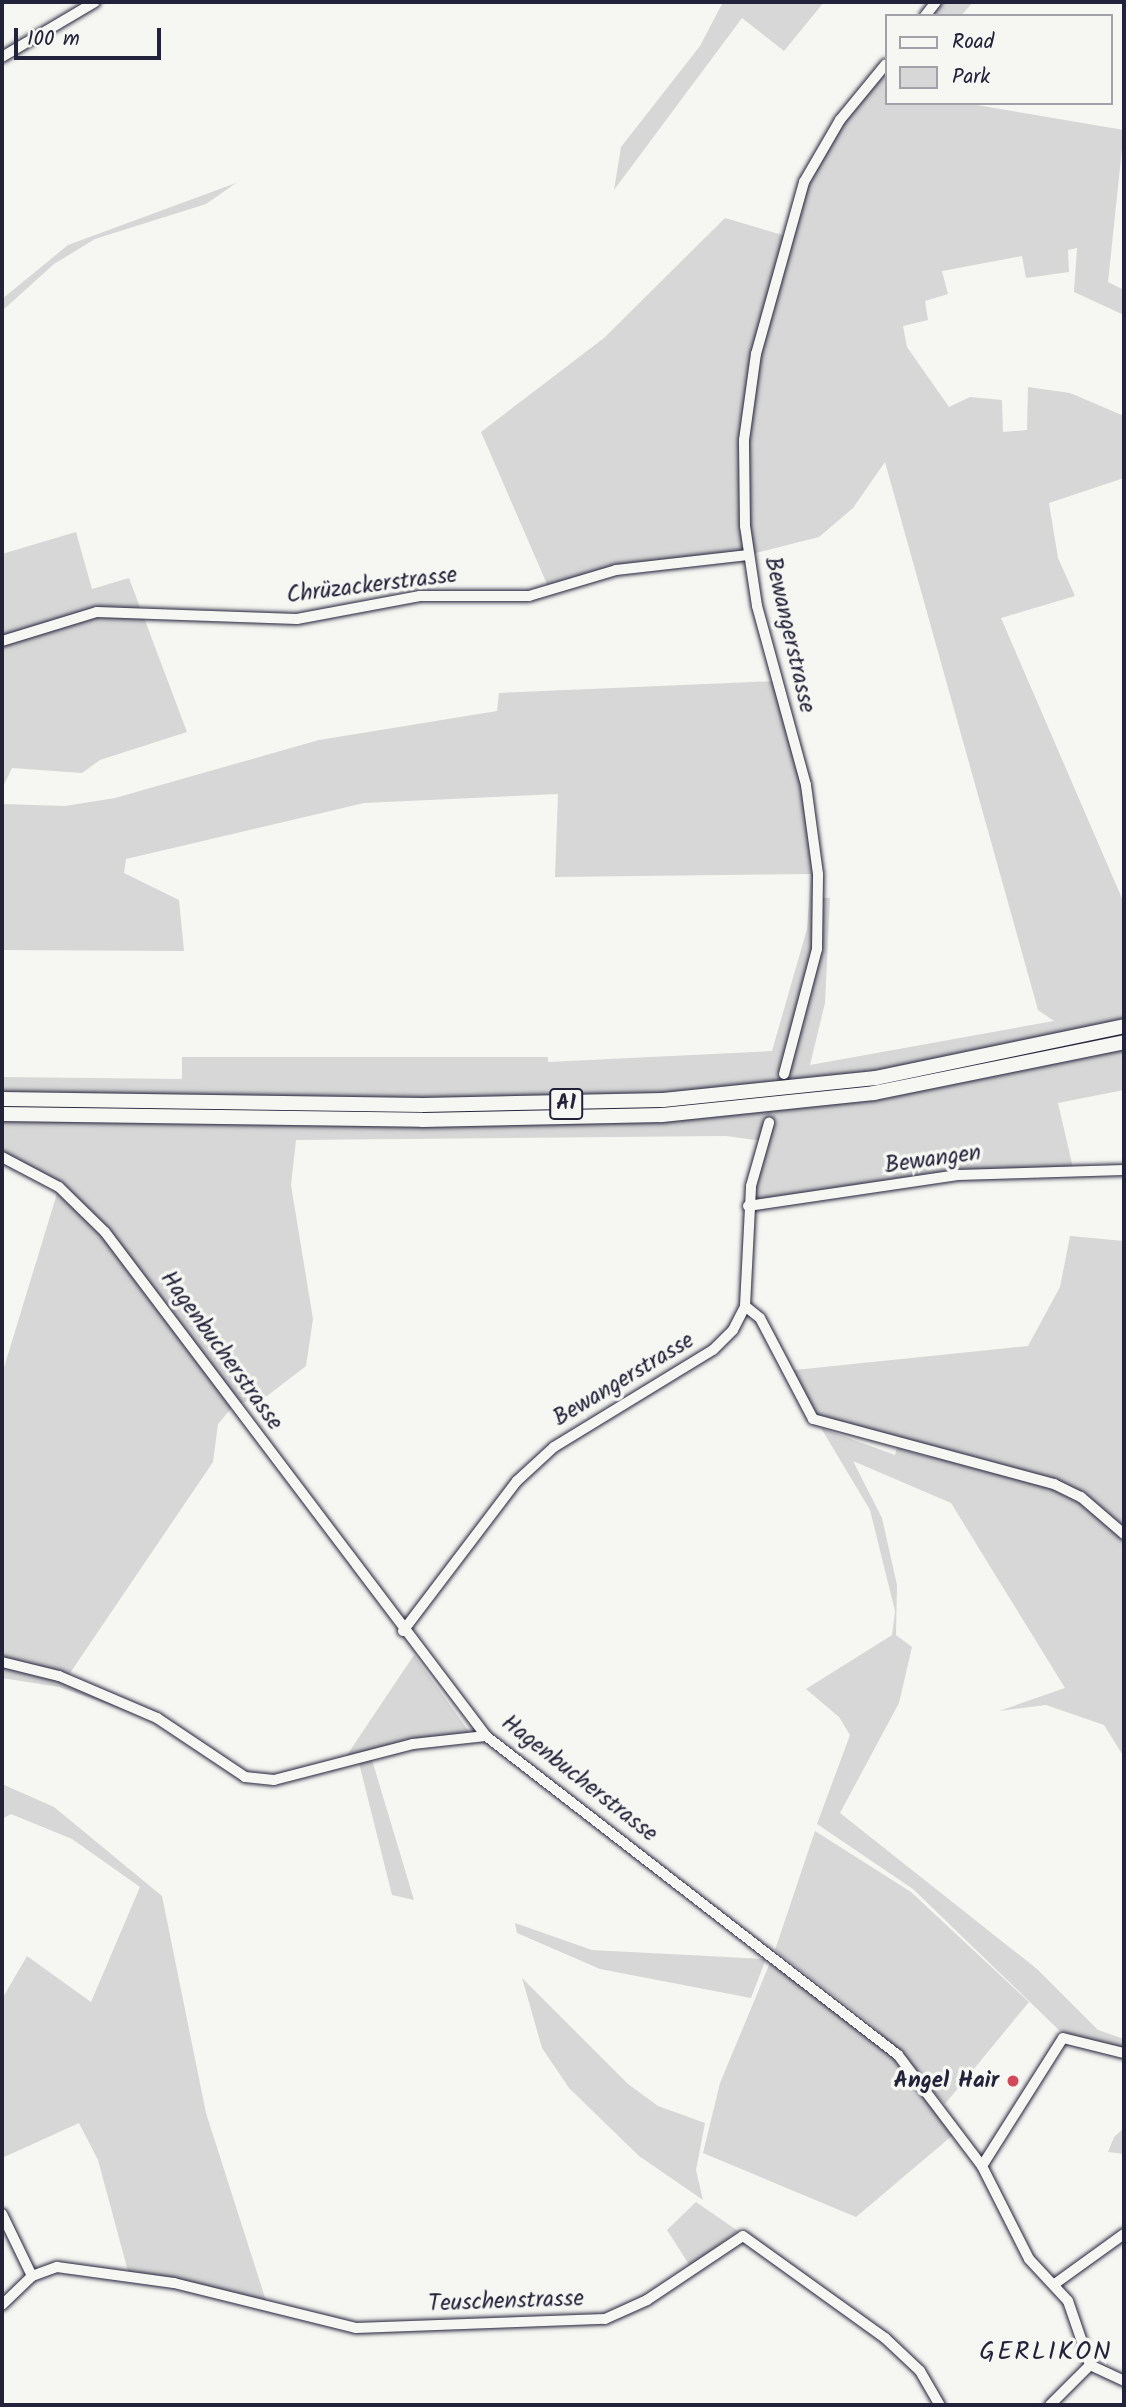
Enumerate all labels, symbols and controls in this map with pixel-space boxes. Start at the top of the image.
scale bar [18,14,164,58]
legend [884,14,1112,105]
text: 100 m [27,23,80,56]
text: Road [952,26,994,59]
text: Park [952,61,990,94]
street label: Bewangerstrasse [758,554,820,716]
street label: Chrüzackerstrasse [285,562,459,610]
road number: A1 [548,1086,584,1122]
street label: Bewangen [883,1140,983,1180]
street label: Hagenbucherstrasse [154,1266,288,1436]
street label: Bewangerstrasse [549,1327,699,1433]
street label: Hagenbucherstrasse [495,1710,663,1848]
place label: Angel Hair [893,2067,999,2095]
marker: Angel Hair [1005,2073,1021,2089]
street label: Teuschenstrasse [428,2285,584,2319]
district label: GERLIKON [980,2337,1112,2369]

